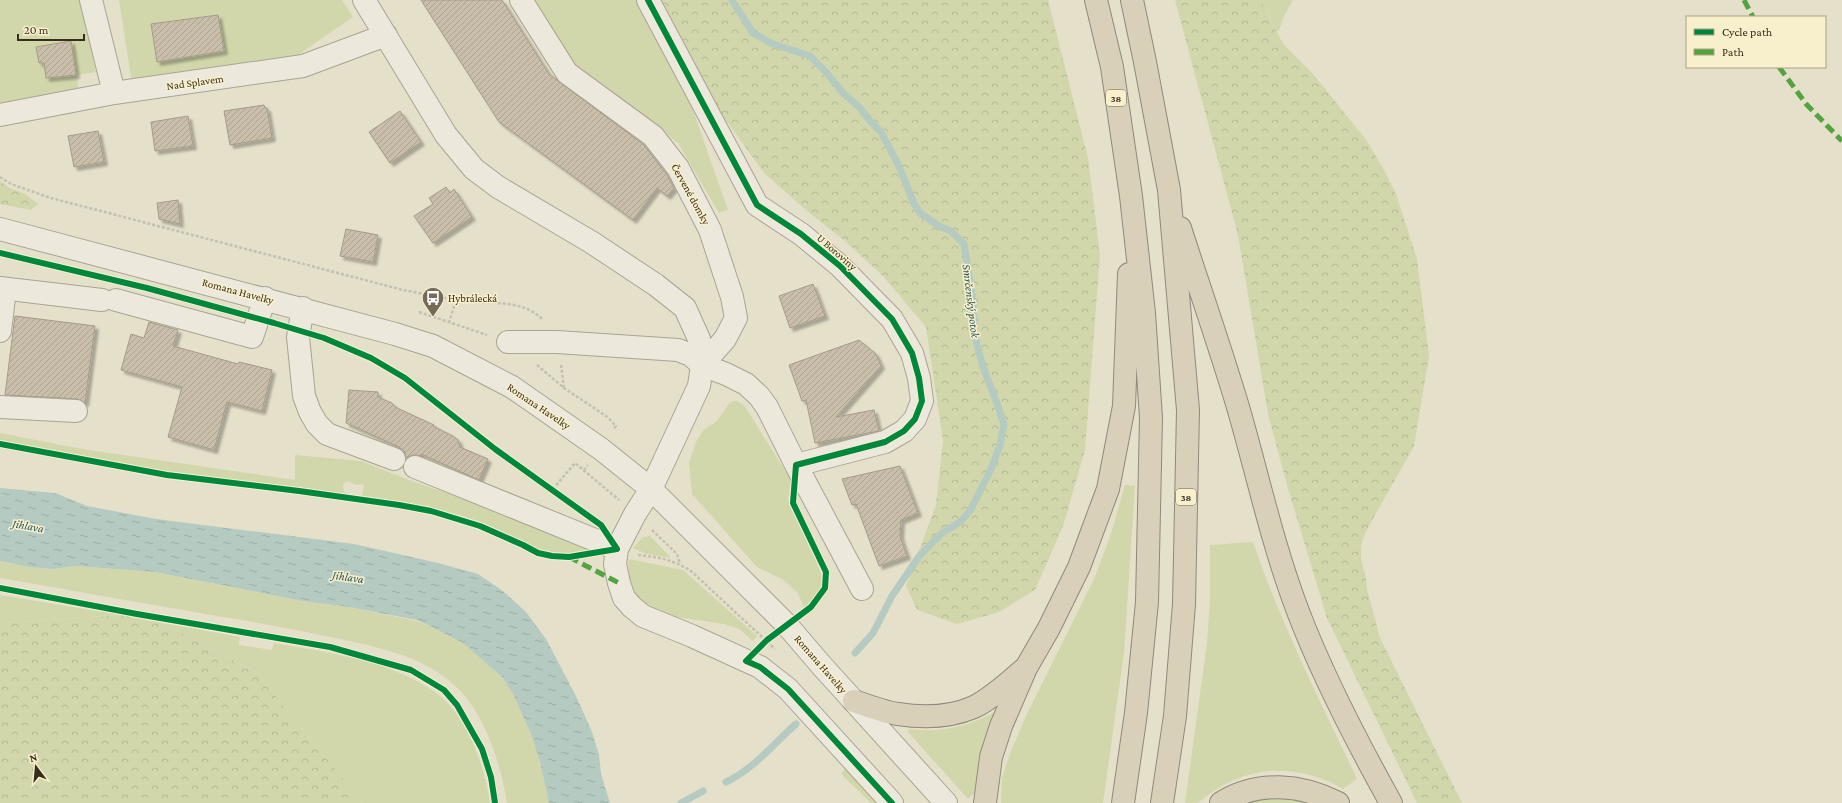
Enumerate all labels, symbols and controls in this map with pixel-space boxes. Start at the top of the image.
scale bar [18,16,84,42]
legend [1686,16,1826,68]
text: 20 m [24,23,49,37]
text: Cycle path [1722,25,1773,39]
text: Path [1722,45,1744,59]
street label: Nad Splavem [166,72,225,93]
road number: 38 [1106,90,1126,106]
street label: Červené domky [668,161,713,228]
street label: U Boroviny [814,231,860,274]
water label: Smrčenský potok [960,263,983,339]
street label: Romana Havelky [201,276,276,308]
bus stop icon: Hybrálecká [420,285,446,318]
place label: Hybrálecká [448,292,497,305]
street label: Romana Havelky [505,380,574,433]
road number: 38 [1176,489,1196,505]
water label: Jihlava [9,516,45,536]
water label: Jihlava [329,568,365,586]
street label: Romana Havelky [792,632,850,697]
north arrow [16,747,56,787]
text: N [28,750,39,764]

